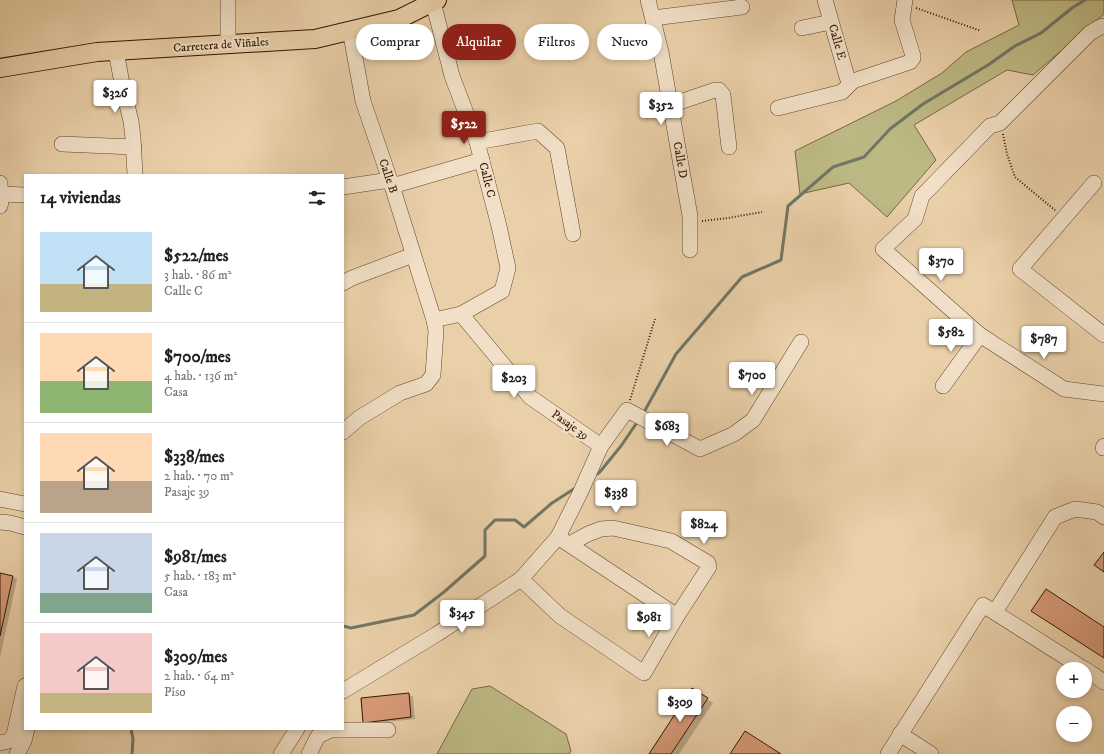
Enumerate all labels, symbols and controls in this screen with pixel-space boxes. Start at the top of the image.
street label: Calle E [825,22,849,62]
chip: Comprar [356,24,434,60]
chip: Alquilar [442,24,516,60]
chip: Filtros [524,24,589,60]
chip: Nuevo [597,24,662,60]
street label: Carretera de Viñales [173,34,269,56]
pin: $326 [91,80,139,114]
text: $326 [102,85,128,101]
pin: $352 [637,92,685,126]
text: $352 [649,97,673,113]
pin: $522 [440,111,488,145]
text: $522 [451,116,477,132]
street label: Calle D [669,141,691,179]
street label: Calle B [375,157,401,195]
street label: Calle C [475,161,499,199]
text: 14 viviendas [40,187,121,209]
icon: filters [306,187,328,209]
text: $522/mes [164,245,228,267]
icon: home [72,248,120,296]
pin: $370 [917,248,965,282]
text: $370 [928,253,954,269]
text: 3 hab. · 86 m² [164,267,232,283]
text: Calle C [164,283,203,299]
pin: $582 [927,319,975,353]
text: $582 [938,324,964,340]
pin: $787 [1020,326,1068,360]
text: $787 [1030,331,1058,347]
text: $700/mes [164,346,231,368]
icon: home [72,349,120,397]
pin: $700 [728,362,776,396]
pin: $203 [490,365,538,399]
text: $700 [738,367,766,383]
text: 4 hab. · 136 m² [164,368,237,384]
text: $203 [501,370,527,386]
text: Casa [164,384,188,400]
street label: Pasaje 39 [548,407,592,443]
pin: $683 [643,413,691,447]
text: $683 [654,418,680,434]
text: $338/mes [164,446,225,468]
icon: home [72,449,120,497]
text: 2 hab. · 70 m² [164,468,234,484]
pin: $338 [592,480,640,514]
text: Pasaje 39 [164,484,210,500]
text: $338 [604,485,628,501]
pin: $824 [680,511,728,545]
text: $824 [690,516,718,532]
text: $981/mes [164,546,227,568]
icon: home [72,549,120,597]
text: 5 hab. · 183 m² [164,568,236,584]
text: Casa [164,584,188,600]
pin: $345 [438,600,486,634]
pin: $981 [625,604,673,638]
text: $345 [449,605,475,621]
text: $981 [637,609,661,625]
text: $309/mes [164,646,227,668]
icon: home [72,649,120,697]
map controls [1056,662,1092,742]
button: + [1056,662,1092,698]
text: 2 hab. · 64 m² [164,668,234,684]
text: Piso [164,684,186,700]
pin: $309 [656,689,704,723]
text: $309 [667,694,693,710]
button: − [1056,706,1092,742]

